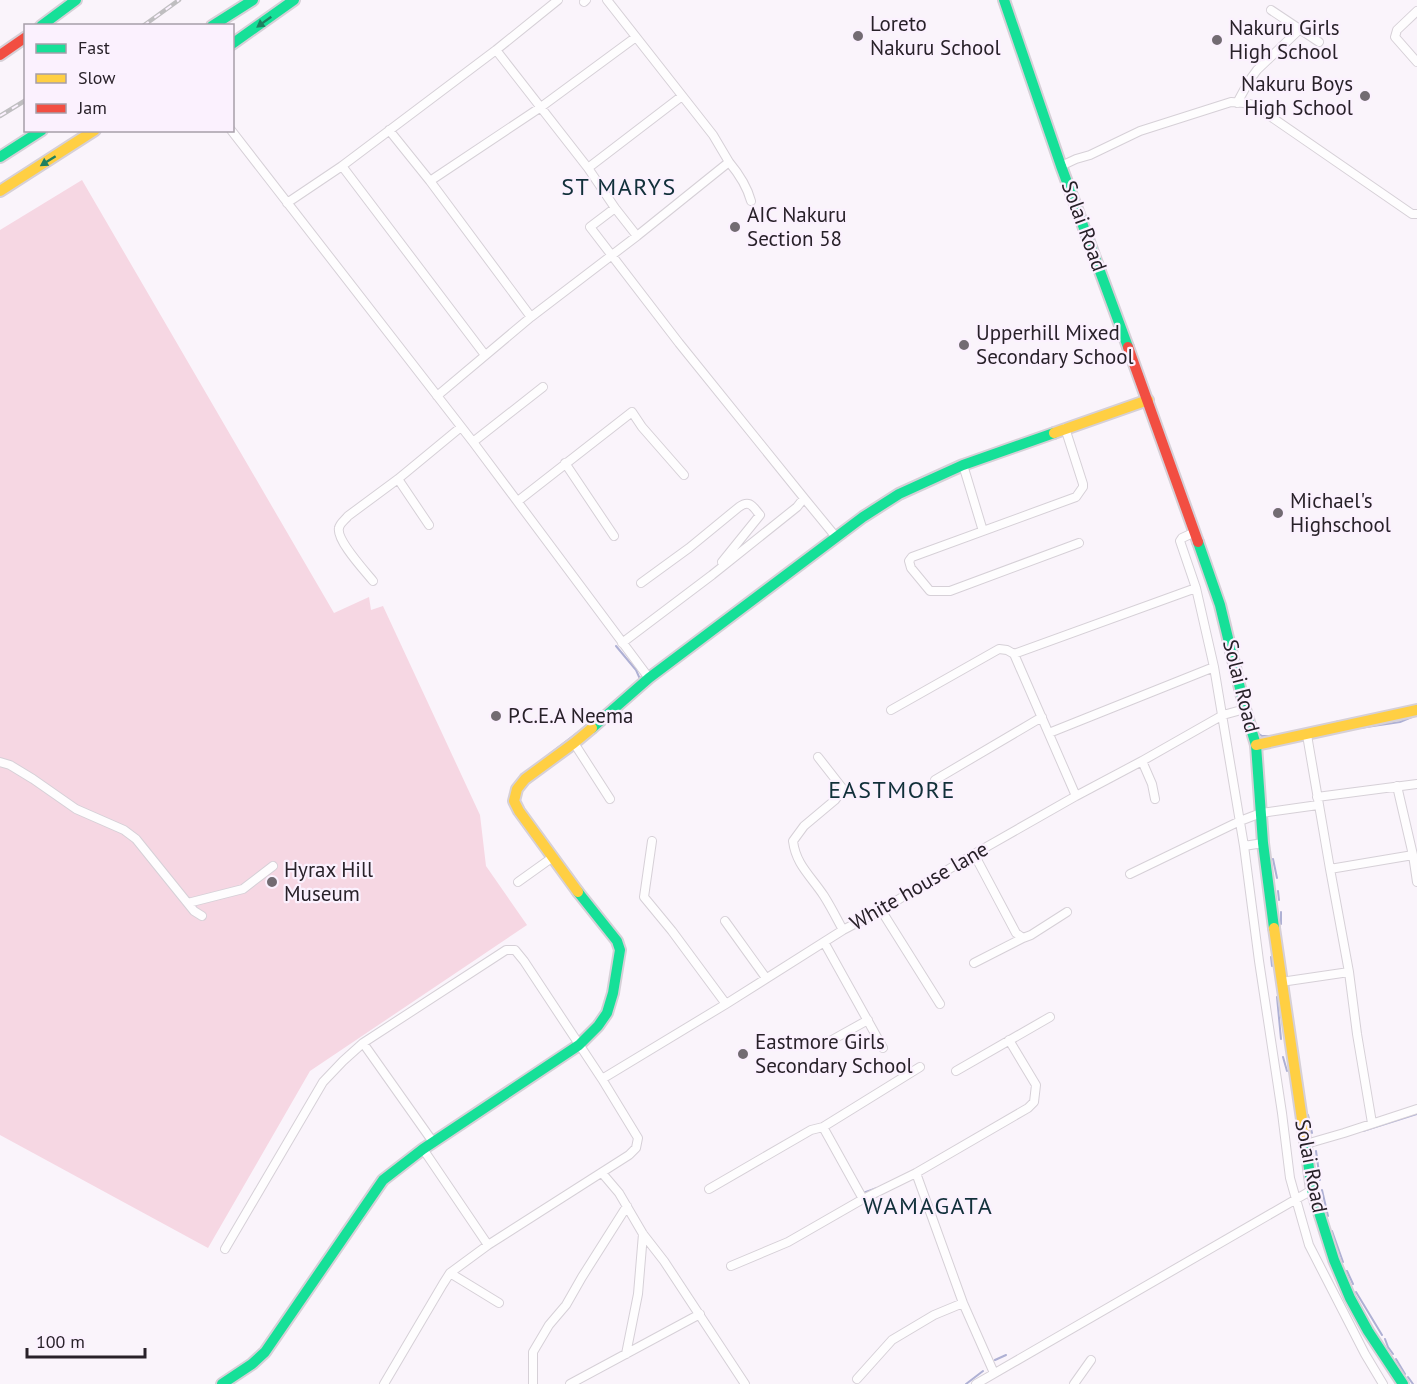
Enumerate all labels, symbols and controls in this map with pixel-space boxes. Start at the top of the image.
place label: Loreto Nakuru School [870,10,1001,61]
place label: Nakuru Girls High School [1229,14,1340,65]
one-way arrow [256,16,272,28]
legend [24,24,234,132]
marker: Loreto Nakuru School [851,29,865,43]
marker: Nakuru Girls High School [1210,33,1224,47]
text: Fast [78,36,110,59]
text: Slow [78,66,116,89]
place label: Nakuru Boys High School [1241,70,1353,121]
marker: Nakuru Boys High School [1358,89,1372,103]
text: Jam [77,96,107,119]
one-way arrow [39,155,56,166]
district label: ST MARYS [561,171,677,202]
street label: Solai Road [1056,177,1113,275]
place label: AIC Nakuru Section 58 [747,201,847,252]
marker: AIC Nakuru Section 58 [728,220,742,234]
place label: Upperhill Mixed Secondary School [976,319,1134,370]
marker: Upperhill Mixed Secondary School [957,338,971,352]
place label: Michael's Highschool [1290,487,1391,538]
marker: Michael's Highschool [1271,506,1285,520]
street label: Solai Road [1217,637,1266,735]
place label: P.C.E.A Neema [508,702,633,729]
marker: P.C.E.A Neema [489,709,503,723]
district label: EASTMORE [828,774,956,805]
street label: White house lane [845,835,993,936]
place label: Hyrax Hill Museum [284,856,373,907]
marker: Hyrax Hill Museum [265,875,279,889]
place label: Eastmore Girls Secondary School [755,1028,913,1079]
marker: Eastmore Girls Secondary School [736,1047,750,1061]
street label: Solai Road [1289,1117,1334,1215]
district label: WAMAGATA [863,1190,993,1221]
scale bar [27,1321,146,1359]
text: 100 m [36,1330,85,1353]

